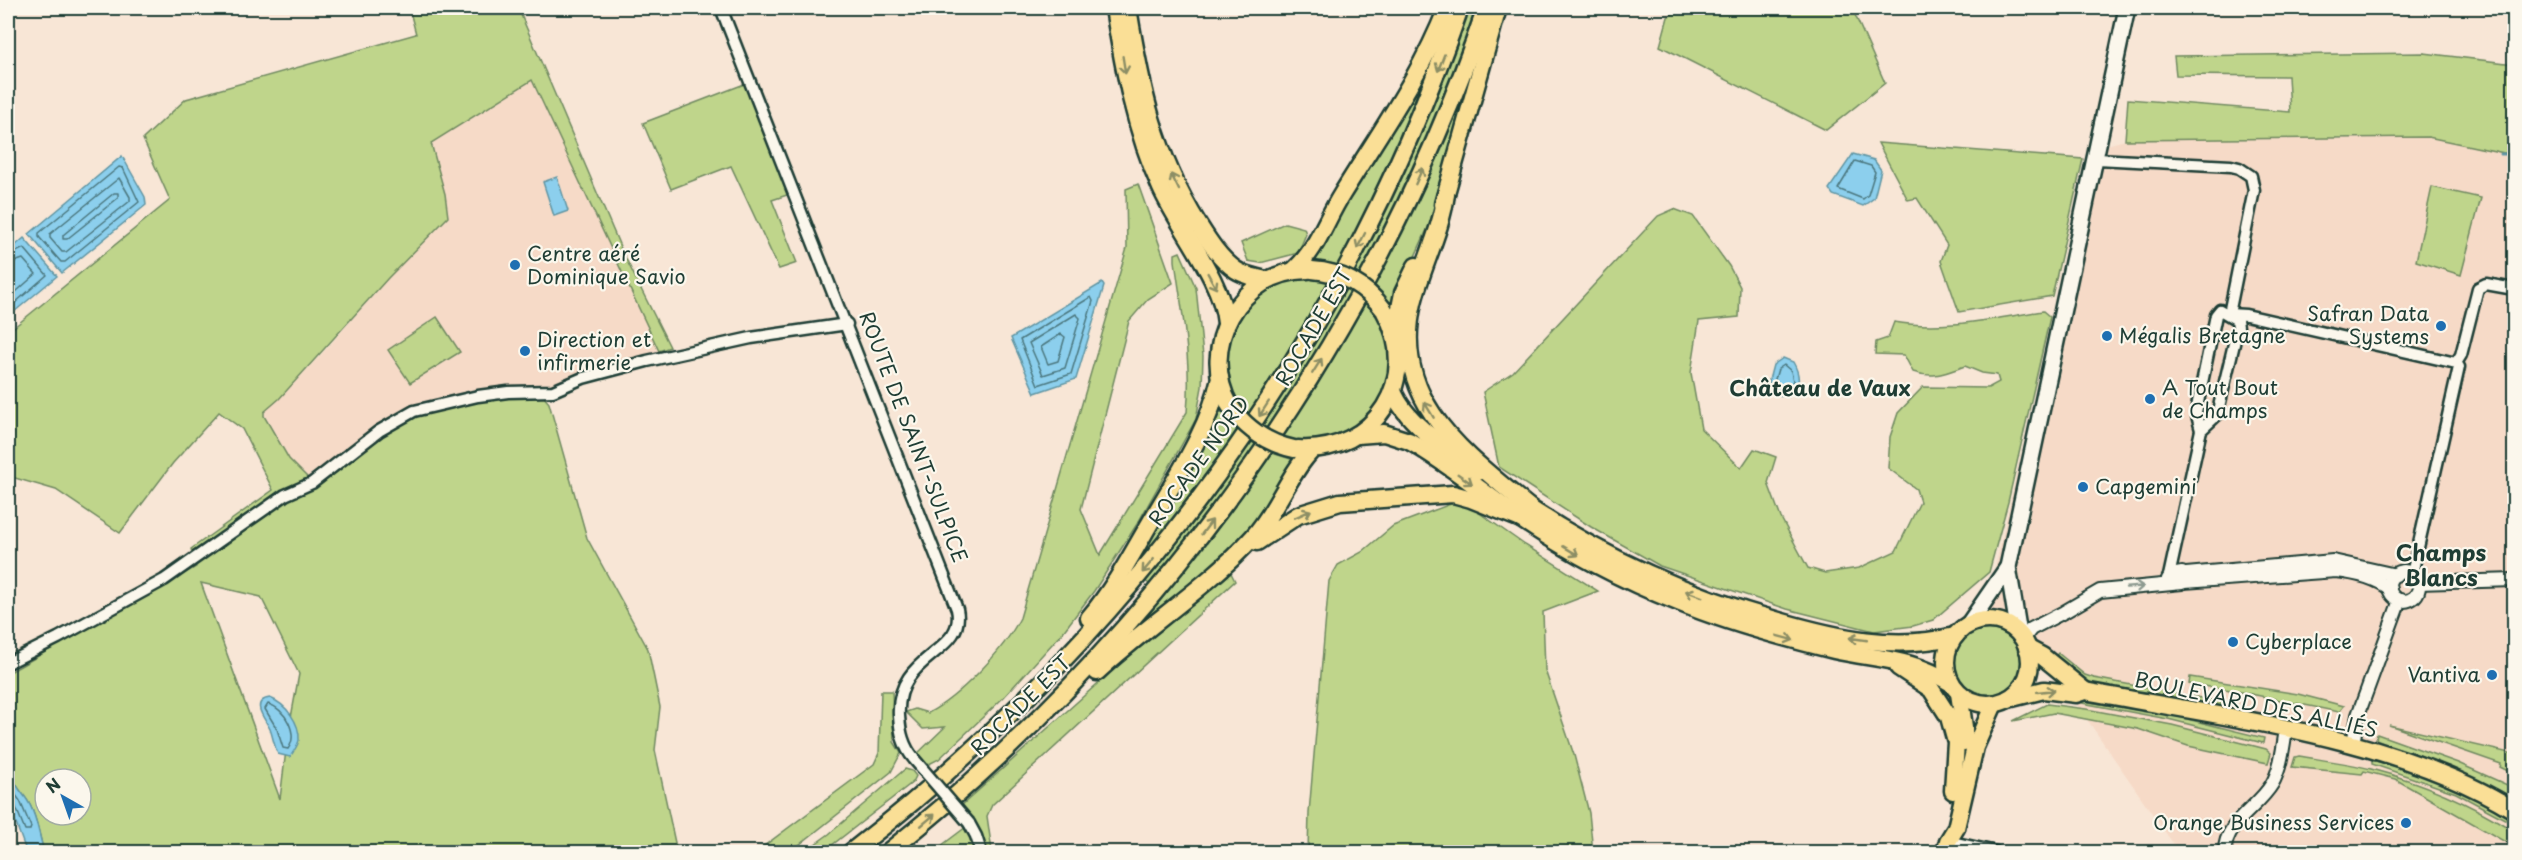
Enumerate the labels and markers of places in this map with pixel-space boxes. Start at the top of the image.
place label: Centre aéré Dominique Savio [527,238,686,291]
marker: Centre aéré Dominique Savio [508,258,522,272]
place label: Safran Data Systems [2307,298,2429,351]
marker: Safran Data Systems [2434,319,2448,333]
place label: Mégalis Bretagne [2119,320,2286,350]
place label: Direction et infirmerie [537,324,651,377]
marker: Mégalis Bretagne [2100,329,2114,343]
marker: Direction et infirmerie [518,344,532,358]
place label: A Tout Bout de Champs [2162,372,2278,425]
marker: A Tout Bout de Champs [2143,392,2157,406]
place label: Capgemini [2095,471,2197,501]
marker: Capgemini [2076,480,2090,494]
place label: Cyberplace [2245,626,2352,656]
marker: Cyberplace [2226,635,2240,649]
place label: Vantiva [2407,659,2480,689]
marker: Vantiva [2485,668,2499,682]
place label: Orange Business Services [2153,807,2394,837]
marker: Orange Business Services [2399,816,2413,830]

